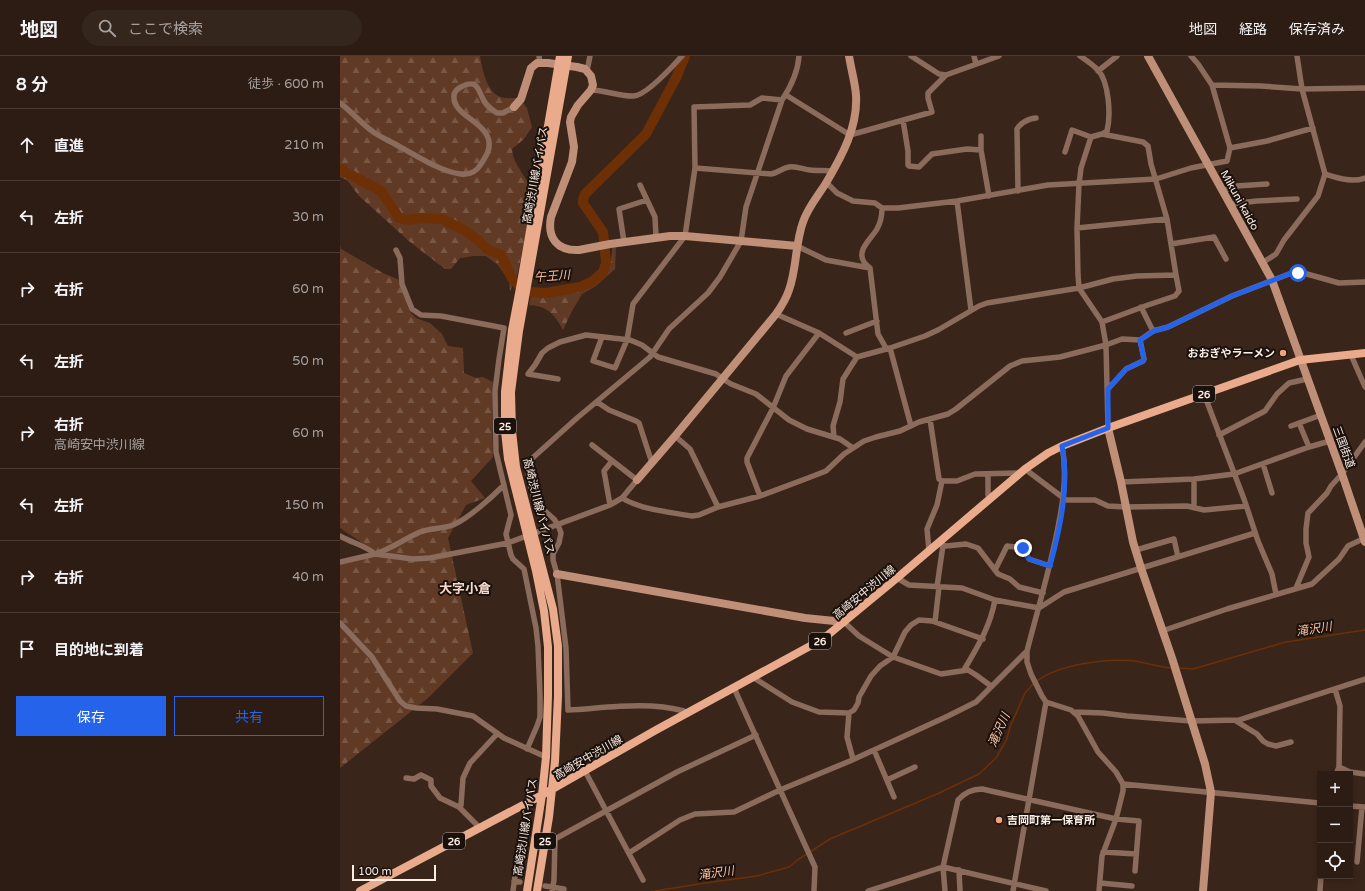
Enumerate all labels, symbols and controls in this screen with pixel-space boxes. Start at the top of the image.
search box [82,10,362,46]
icon: search [96,17,118,39]
text: 地図 [20,19,58,41]
text: ここで検索 [128,20,203,38]
text: 地図 [1189,21,1217,38]
text: 経路 [1239,21,1267,38]
text: 保存済み [1289,21,1345,38]
text: 8 分 [16,74,48,95]
text: 徒歩 · 600 m [248,76,324,92]
street label: 高崎渋川線バイパス [521,125,550,225]
icon: ahead [16,134,38,156]
text: 直進 [54,137,84,155]
text: 210 m [284,137,324,153]
street label: Mikuni kaido [1218,168,1262,233]
icon: left [16,206,38,228]
text: 左折 [54,209,84,227]
text: 30 m [292,209,324,225]
route start [1289,264,1307,282]
water label: 午王川 [534,268,572,284]
icon: right [16,278,38,300]
text: 右折 [54,281,84,299]
text: 60 m [292,281,324,297]
place label: おおぎやラーメン [1187,347,1275,360]
marker: おおぎやラーメン [1278,348,1288,358]
icon: left [16,350,38,372]
text: 左折 [54,353,84,371]
text: 50 m [292,353,324,369]
road number: 26 [1193,386,1215,402]
text: 右折 [54,416,84,434]
road number: 25 [494,418,516,434]
icon: right [16,422,38,444]
street label: 三国街道 [1330,424,1357,470]
text: 60 m [292,425,324,441]
text: 高崎安中渋川線 [54,437,145,453]
street label: 高崎渋川線バイパス [520,457,557,556]
icon: left [16,494,38,516]
text: 左折 [54,497,84,515]
text: 150 m [284,497,324,513]
route end [1014,539,1032,557]
street label: 高崎安中渋川線 [831,563,898,622]
icon: right [16,566,38,588]
text: 右折 [54,569,84,587]
text: 40 m [292,569,324,585]
district label: 大字小倉 [439,581,491,597]
water label: 滝沢川 [1295,619,1335,639]
road number: 26 [809,633,831,649]
icon: arrive [16,638,38,660]
text: 目的地に到着 [54,641,144,659]
button: 保存 [16,696,166,736]
button: 共有 [174,696,324,736]
water label: 滝沢川 [985,709,1014,749]
street label: 高崎安中渋川線 [552,733,625,782]
map controls [1317,771,1353,879]
button: + [1317,771,1353,807]
street label: 高崎渋川線バイパス [511,777,540,877]
button: − [1317,807,1353,843]
place label: 吉岡町第一保育所 [1007,814,1095,827]
marker: 吉岡町第一保育所 [994,815,1004,825]
road number: 26 [443,833,465,849]
road number: 25 [534,833,556,849]
button: locate [1317,843,1353,879]
scale bar [352,863,436,882]
water label: 滝沢川 [697,863,737,882]
text: 100 m [358,865,392,878]

